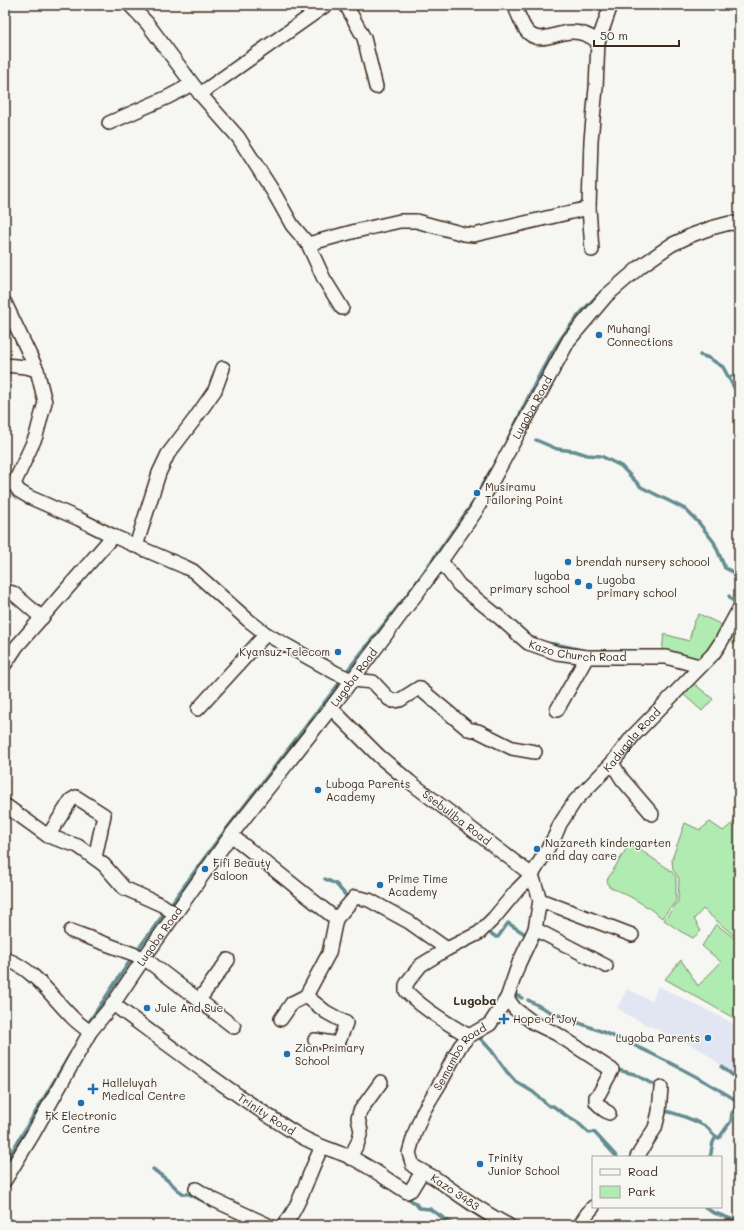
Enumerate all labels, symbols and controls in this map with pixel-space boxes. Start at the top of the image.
scale bar [594,22,679,48]
text: 50 m [600,27,628,43]
place label: Muhangi Connections [607,321,673,349]
marker: Muhangi Connections [594,330,604,340]
street label: Lugoba Road [509,373,555,442]
place label: Musiramu Tailoring Point [485,479,563,507]
marker: Musiramu Tailoring Point [472,488,482,498]
place label: brendah nursery schoool [576,554,710,569]
marker: brendah nursery schoool [563,557,573,567]
place label: lugoba primary school [490,568,570,596]
place label: Lugoba primary school [597,572,677,600]
marker: lugoba primary school [573,577,583,587]
marker: Lugoba primary school [584,581,594,591]
street label: Kazo Church Road [527,636,626,664]
place label: Kyansuz Telecom [239,644,330,659]
street label: Lugoba Road [327,645,380,709]
marker: Kyansuz Telecom [333,647,343,657]
street label: Kadugala Road [600,704,664,775]
place label: Luboga Parents Academy [326,776,410,804]
marker: Luboga Parents Academy [313,785,323,795]
street label: Ssebuliba Road [420,786,494,848]
place label: Nazareth kindergarten and day care [545,835,671,863]
marker: Nazareth kindergarten and day care [532,844,542,854]
place label: Fifi Beauty Saloon [213,855,271,883]
marker: Fifi Beauty Saloon [200,864,210,874]
place label: Prime Time Academy [388,871,448,899]
marker: Prime Time Academy [375,880,385,890]
street label: Lugoba Road [133,903,185,969]
district label: Lugoba [453,992,497,1008]
place label: Jule And Sue [155,1000,224,1015]
marker: Jule And Sue [142,1003,152,1013]
place label: Hope of Joy [513,1011,577,1026]
marker: Hope of Joy [498,1013,510,1025]
street label: Semambo Road [429,1020,489,1093]
place label: Lugoba Parents [616,1030,700,1045]
marker: Lugoba Parents [703,1033,713,1043]
place label: Zion Primary School [295,1040,365,1068]
marker: Zion Primary School [282,1049,292,1059]
place label: Halleluyah Medical Centre [102,1075,186,1103]
marker: Halleluyah Medical Centre [87,1083,99,1095]
street label: Trinity Road [235,1089,298,1138]
marker: FK Electronic Centre [76,1098,86,1108]
place label: FK Electronic Centre [45,1108,117,1136]
place label: Trinity Junior School [488,1150,560,1178]
legend [592,1156,722,1208]
marker: Trinity Junior School [475,1159,485,1169]
text: Road [628,1163,658,1179]
street label: Kazo 3483 [428,1170,483,1214]
text: Park [628,1183,655,1199]

